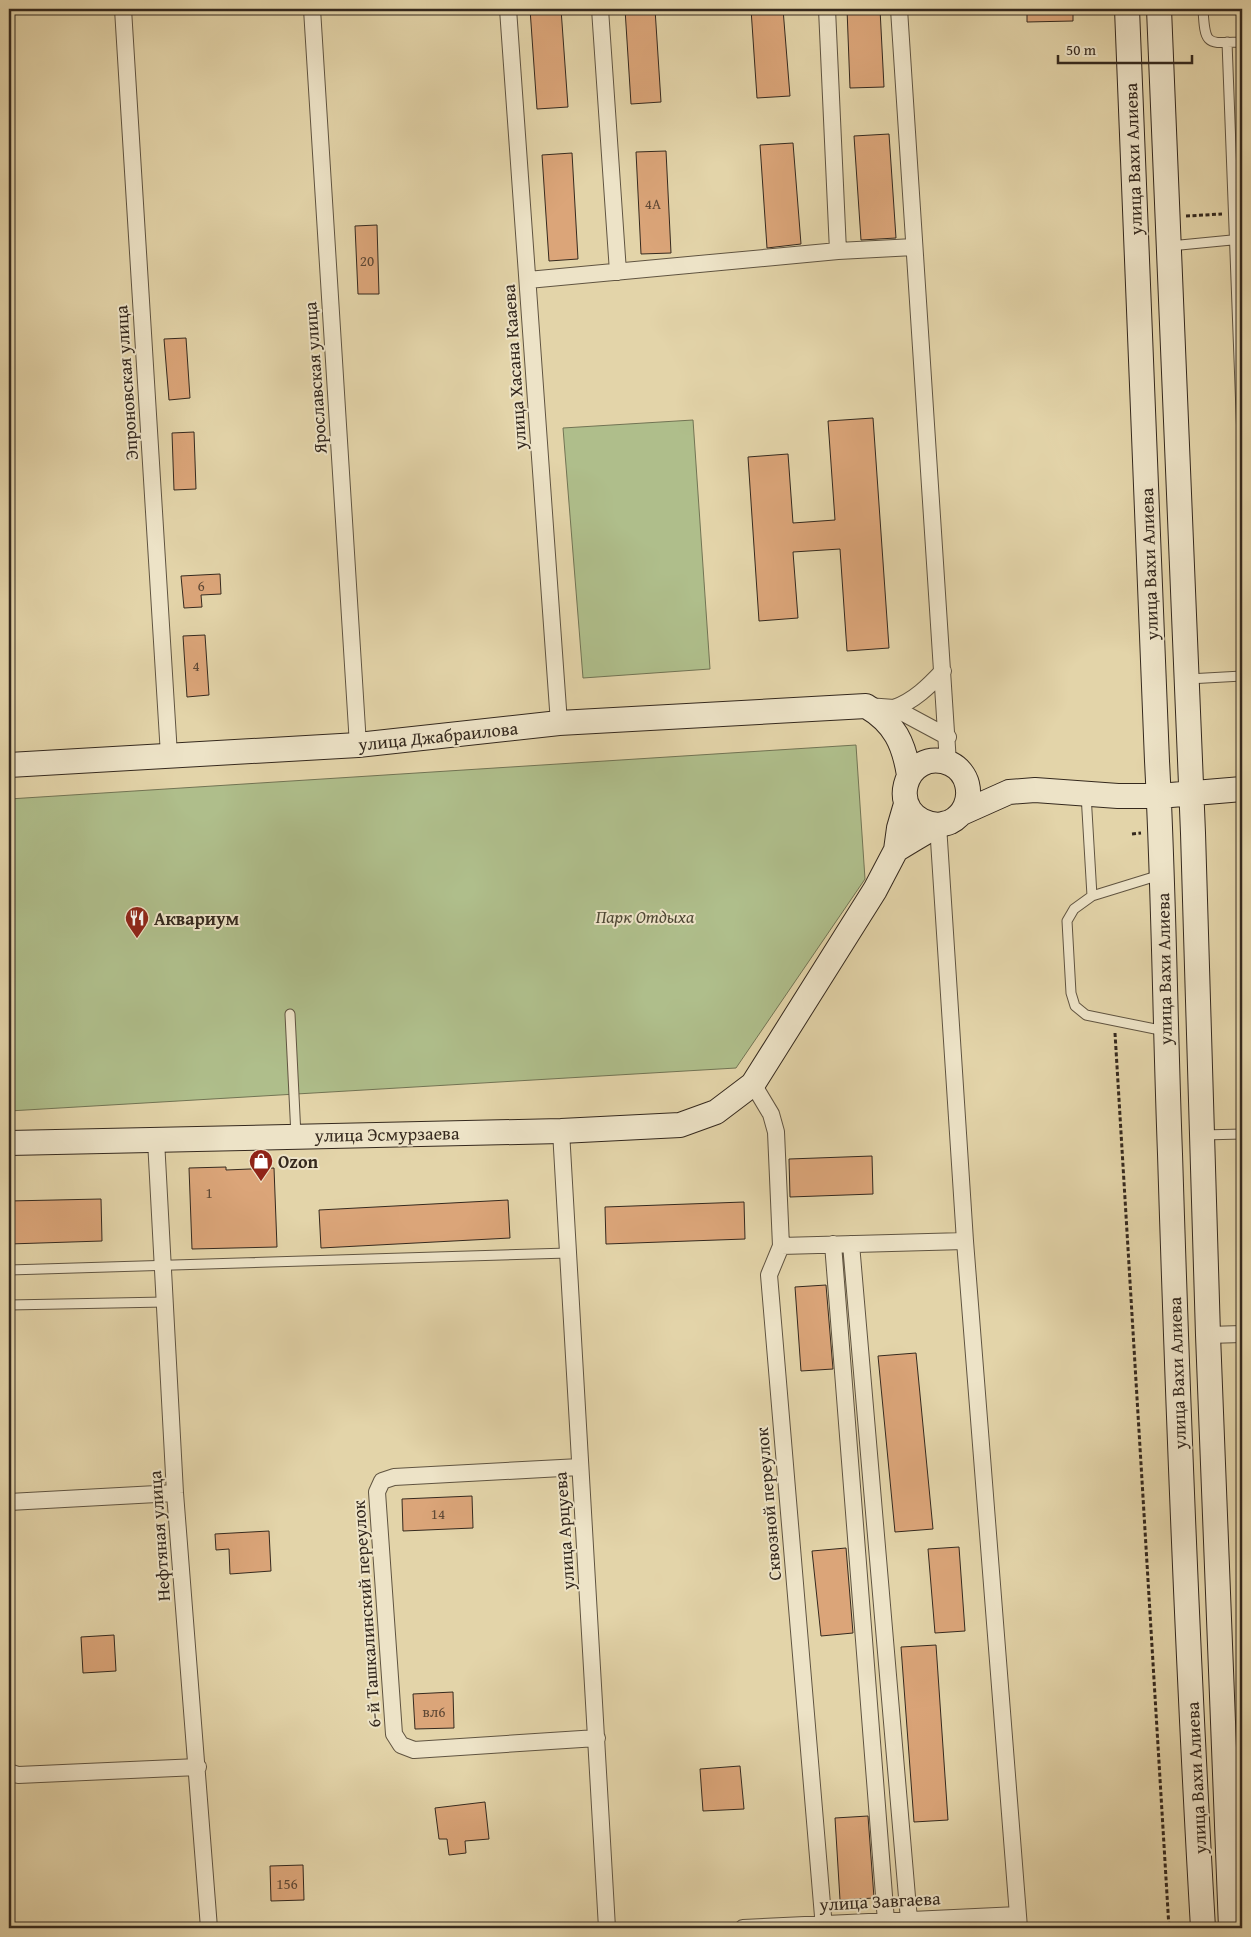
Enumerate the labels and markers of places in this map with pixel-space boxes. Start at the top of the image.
restaurant icon: Аквариум [124,905,150,939]
place label: Аквариум [154,905,240,932]
shop icon: Ozon [248,1148,274,1182]
place label: Ozon [278,1148,318,1175]

